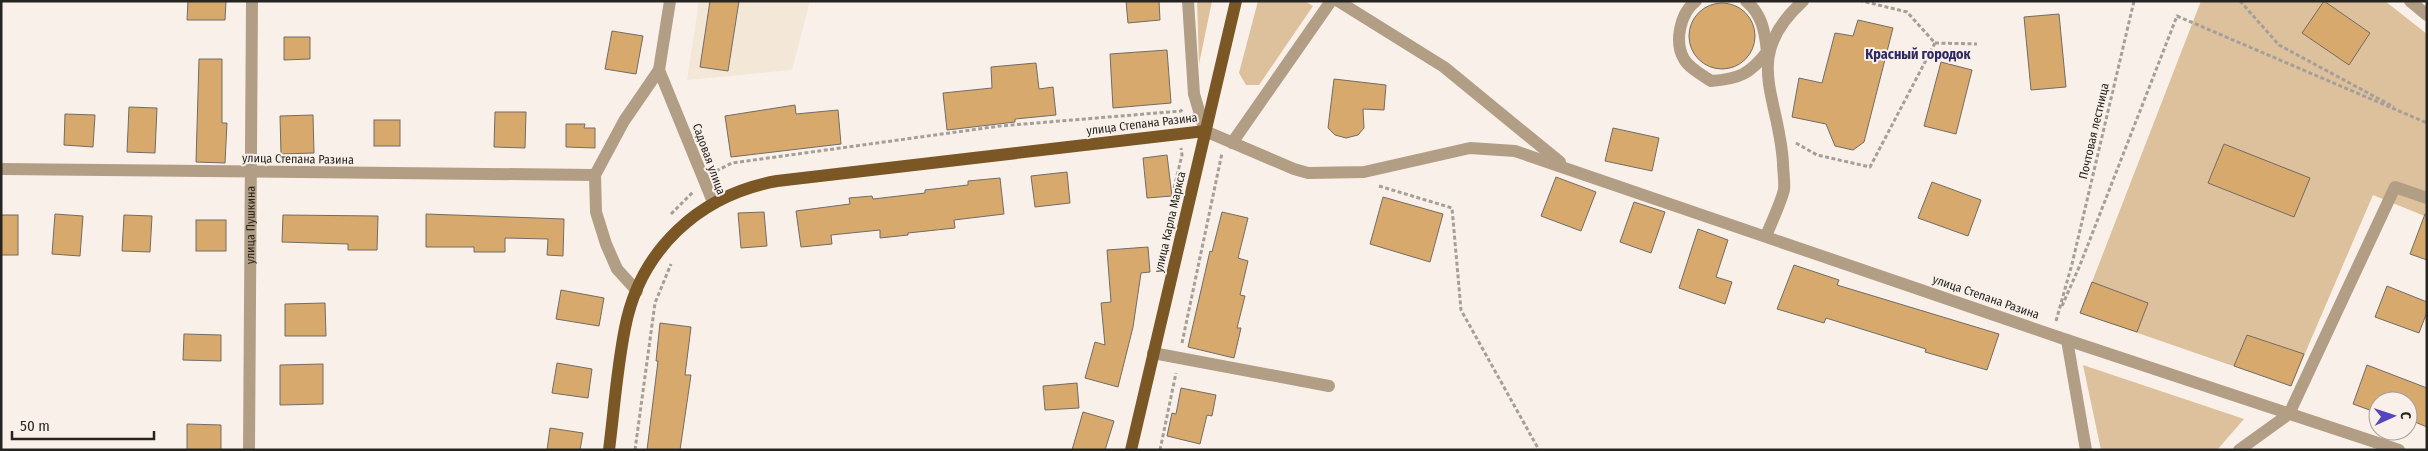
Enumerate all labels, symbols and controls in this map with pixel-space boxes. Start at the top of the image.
district label: Красный городок [1865,46,1972,63]
street label: Почтовая лестница [2076,82,2112,180]
street label: улица Степана Разина [1086,110,1198,138]
street label: Садовая улица [690,121,728,197]
street label: улица Степана Разина [242,151,354,167]
street label: улица Карла Маркса [1152,170,1188,274]
street label: улица Пушкина [243,186,258,264]
street label: улица Степана Разина [1931,272,2041,322]
north arrow [2368,391,2418,441]
scale bar [12,408,155,440]
text: С [2397,411,2414,420]
text: 50 m [20,417,50,435]

